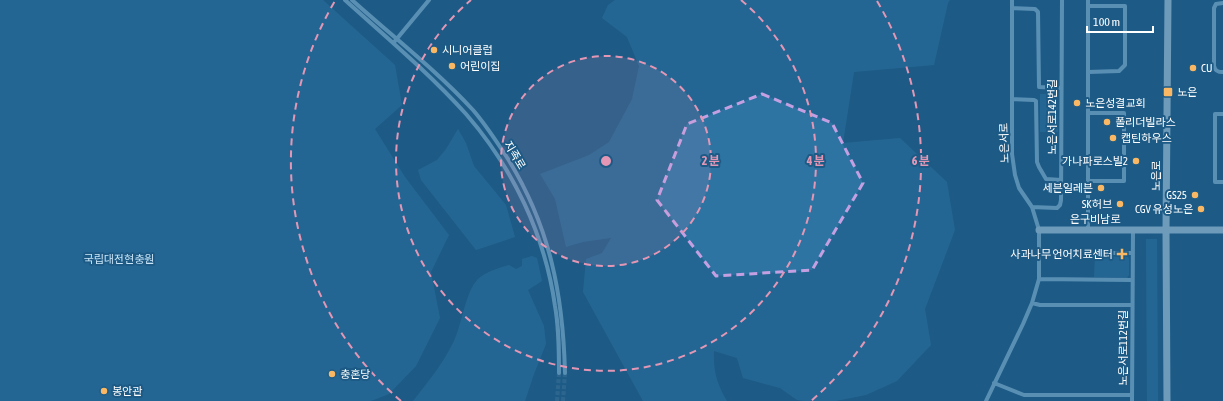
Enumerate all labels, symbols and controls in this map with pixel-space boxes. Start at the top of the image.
scale bar [1087,8,1153,34]
text: 100 m [1093,15,1120,29]
place label: 시니어클럽 [442,44,493,56]
marker: 시니어클럽 [429,45,439,55]
place label: 어린이집 [460,60,500,72]
marker: 어린이집 [447,61,457,71]
place label: CU [1201,62,1212,74]
marker: CU [1188,63,1198,73]
street label: 노은서로142번길 [1046,79,1058,155]
marker: 노은 [1162,86,1174,98]
place label: 노은 [1177,86,1197,98]
place label: 노은성결교회 [1085,97,1146,109]
marker: 노은성결교회 [1072,98,1082,108]
place label: 폴리더빌라스 [1115,116,1176,128]
marker: 폴리더빌라스 [1102,117,1112,127]
street label: 노은서로 [997,123,1011,163]
place label: 캡틴하우스 [1121,132,1172,144]
marker: 캡틴하우스 [1108,133,1118,143]
street label: 지족로 [502,139,528,171]
centre of rings [599,154,613,168]
text: 2 분 [702,154,720,168]
text: 4 분 [806,154,825,168]
text: 6 분 [912,154,930,168]
place label: 가나파로스빌2 [1062,155,1128,167]
marker: 가나파로스빌2 [1131,156,1141,166]
street label: 노은로 [1150,161,1162,191]
place label: 세븐일레븐 [1042,182,1093,194]
marker: 세븐일레븐 [1096,183,1106,193]
place label: GS25 [1166,189,1187,201]
marker: GS25 [1190,190,1200,200]
place label: SK허브 [1082,198,1112,210]
marker: SK허브 [1115,199,1125,209]
place label: CGV 유성노은 [1135,203,1193,215]
marker: CGV 유성노은 [1196,204,1206,214]
street label: 은구비남로 [1070,213,1120,225]
place label: 사과나무 언어치료센터 [1010,248,1113,260]
marker: 사과나무 언어치료센터 [1116,248,1128,260]
park label: 국립대전현충원 [84,253,154,265]
street label: 노은서로112번길 [1117,310,1129,386]
place label: 충혼당 [340,368,370,380]
marker: 충혼당 [327,369,337,379]
place label: 봉안관 [112,385,142,397]
marker: 봉안관 [99,386,109,396]

